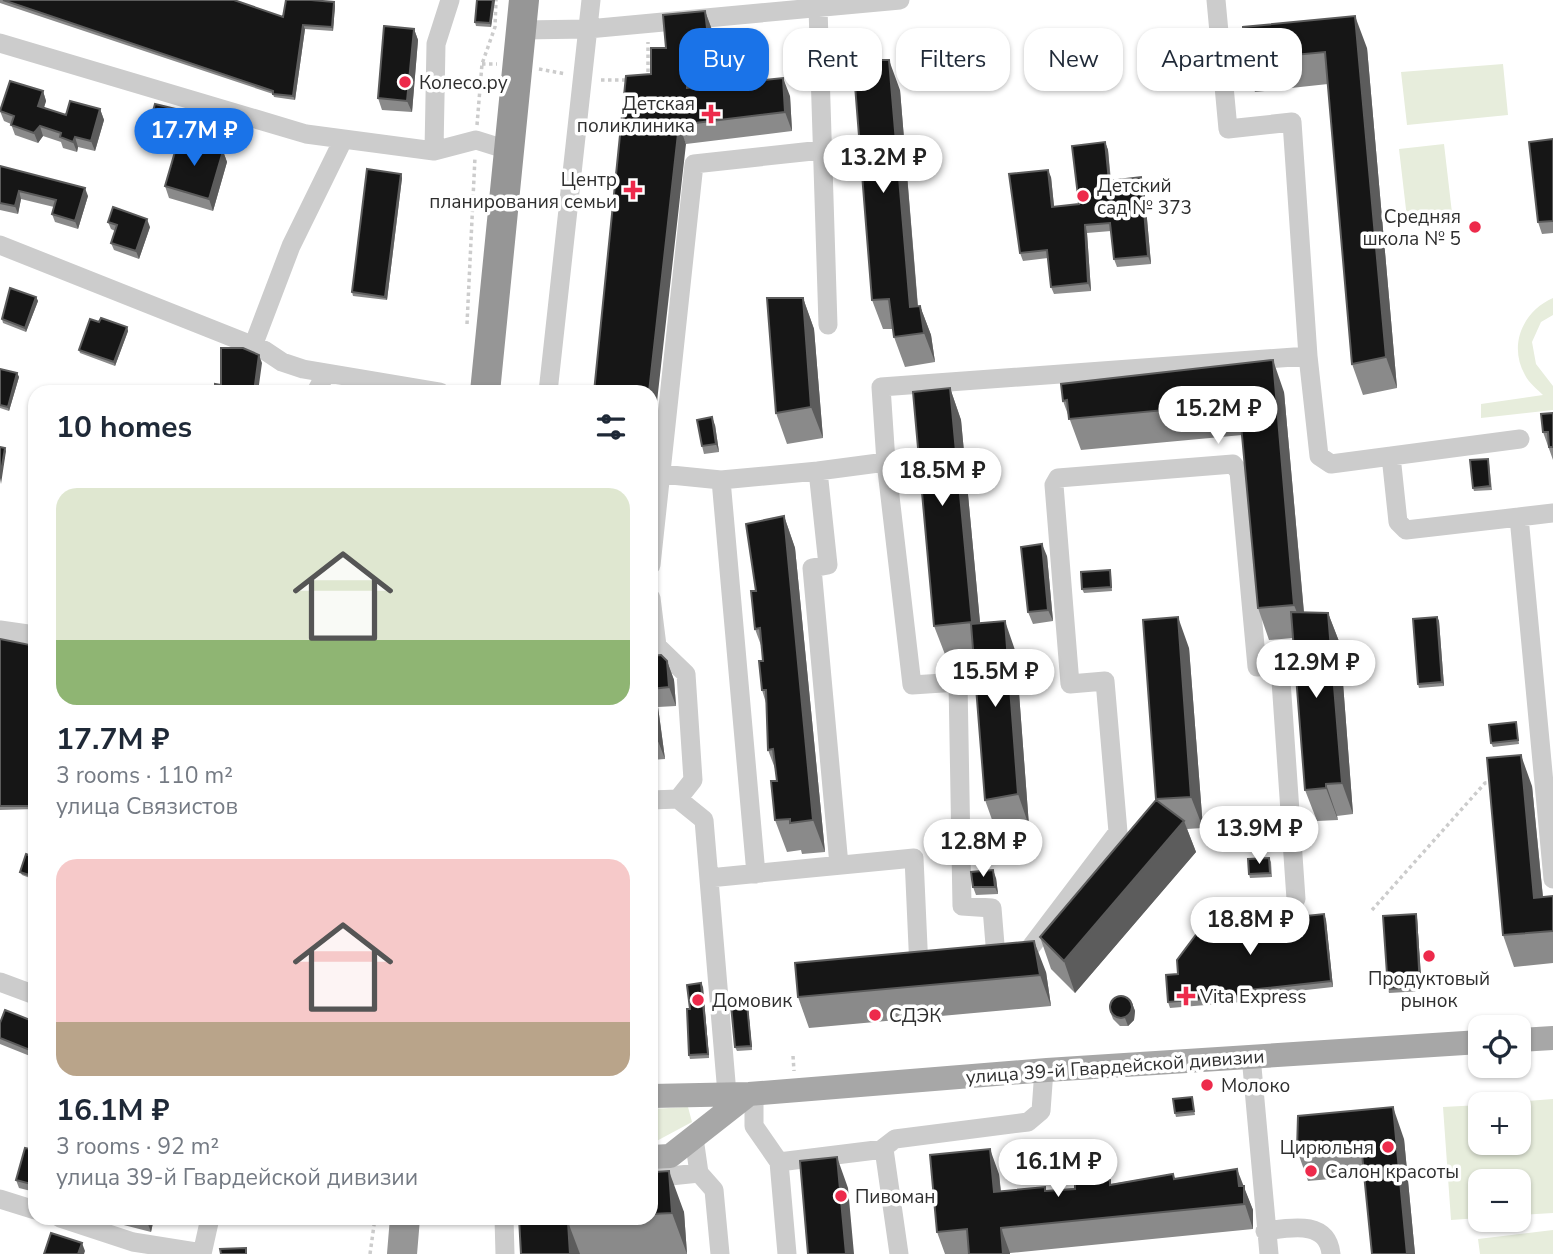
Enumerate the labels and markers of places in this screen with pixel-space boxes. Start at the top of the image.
place label: Колесо.ру [419,70,508,96]
marker: Колесо.ру [397,74,413,90]
place label: Детская поликлиника [577,91,695,139]
marker: Детская поликлиника [701,104,721,124]
pin: 17.7M ₽ [129,108,259,168]
pin: 13.2M ₽ [818,136,948,195]
place label: Центр планирования семьи [429,167,617,215]
place label: Детский сад № 373 [1097,173,1192,221]
marker: Центр планирования семьи [623,180,643,200]
marker: Детский сад № 373 [1075,188,1091,204]
place label: Средняя школа № 5 [1362,204,1461,252]
marker: Средняя школа № 5 [1467,219,1483,235]
pin: 15.2M ₽ [1153,386,1283,446]
pin: 18.5M ₽ [877,448,1007,508]
pin: 12.9M ₽ [1251,640,1381,700]
pin: 15.5M ₽ [930,650,1060,709]
pin: 13.9M ₽ [1194,806,1324,866]
pin: 12.8M ₽ [918,820,1048,879]
pin: 18.8M ₽ [1185,898,1315,957]
marker: Продуктовый рынок [1421,948,1437,964]
place label: Продуктовый рынок [1368,966,1490,1014]
place label: Vita Express [1199,984,1306,1010]
place label: Домовик [712,988,792,1014]
marker: Vita Express [1178,988,1194,1004]
marker: Домовик [690,992,706,1008]
place label: СДЭК [889,1003,942,1029]
marker: СДЭК [867,1007,883,1023]
place label: Молоко [1221,1073,1290,1099]
marker: Молоко [1199,1077,1215,1093]
place label: Цирюльня [1280,1135,1374,1161]
marker: Цирюльня [1380,1139,1396,1155]
pin: 16.1M ₽ [993,1140,1123,1199]
place label: Салон красоты [1325,1159,1459,1185]
marker: Салон красоты [1303,1163,1319,1179]
place label: Пивоман [855,1184,936,1210]
marker: Пивоман [833,1188,849,1204]

